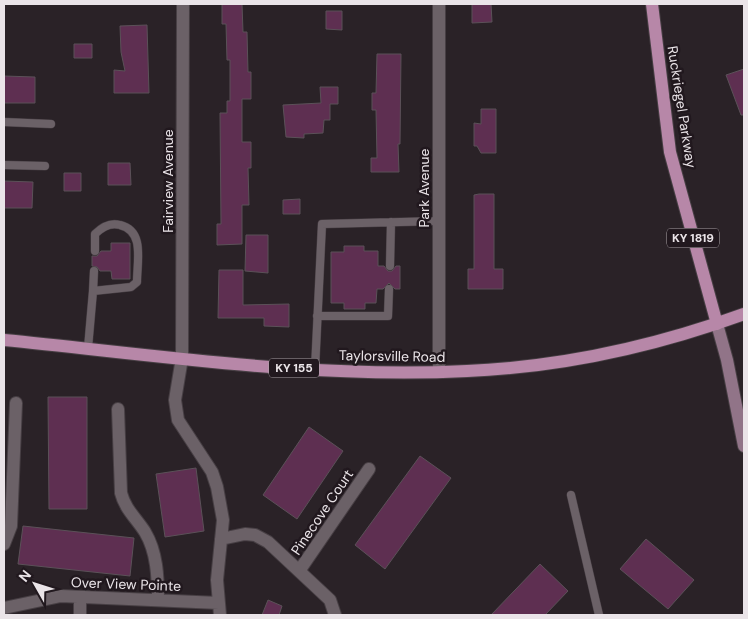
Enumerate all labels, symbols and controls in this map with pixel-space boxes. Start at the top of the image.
street label: Ruckriegel Parkway [663,45,701,170]
street label: Fairview Avenue [159,129,177,233]
street label: Park Avenue [415,148,433,227]
road number: KY 1819 [667,228,719,248]
street label: Taylorsville Road [339,346,445,366]
road number: KY 155 [269,358,319,378]
street label: Pinecove Court [287,466,357,558]
north arrow [10,559,60,609]
text: N [15,566,35,585]
street label: Over View Pointe [71,573,181,595]

